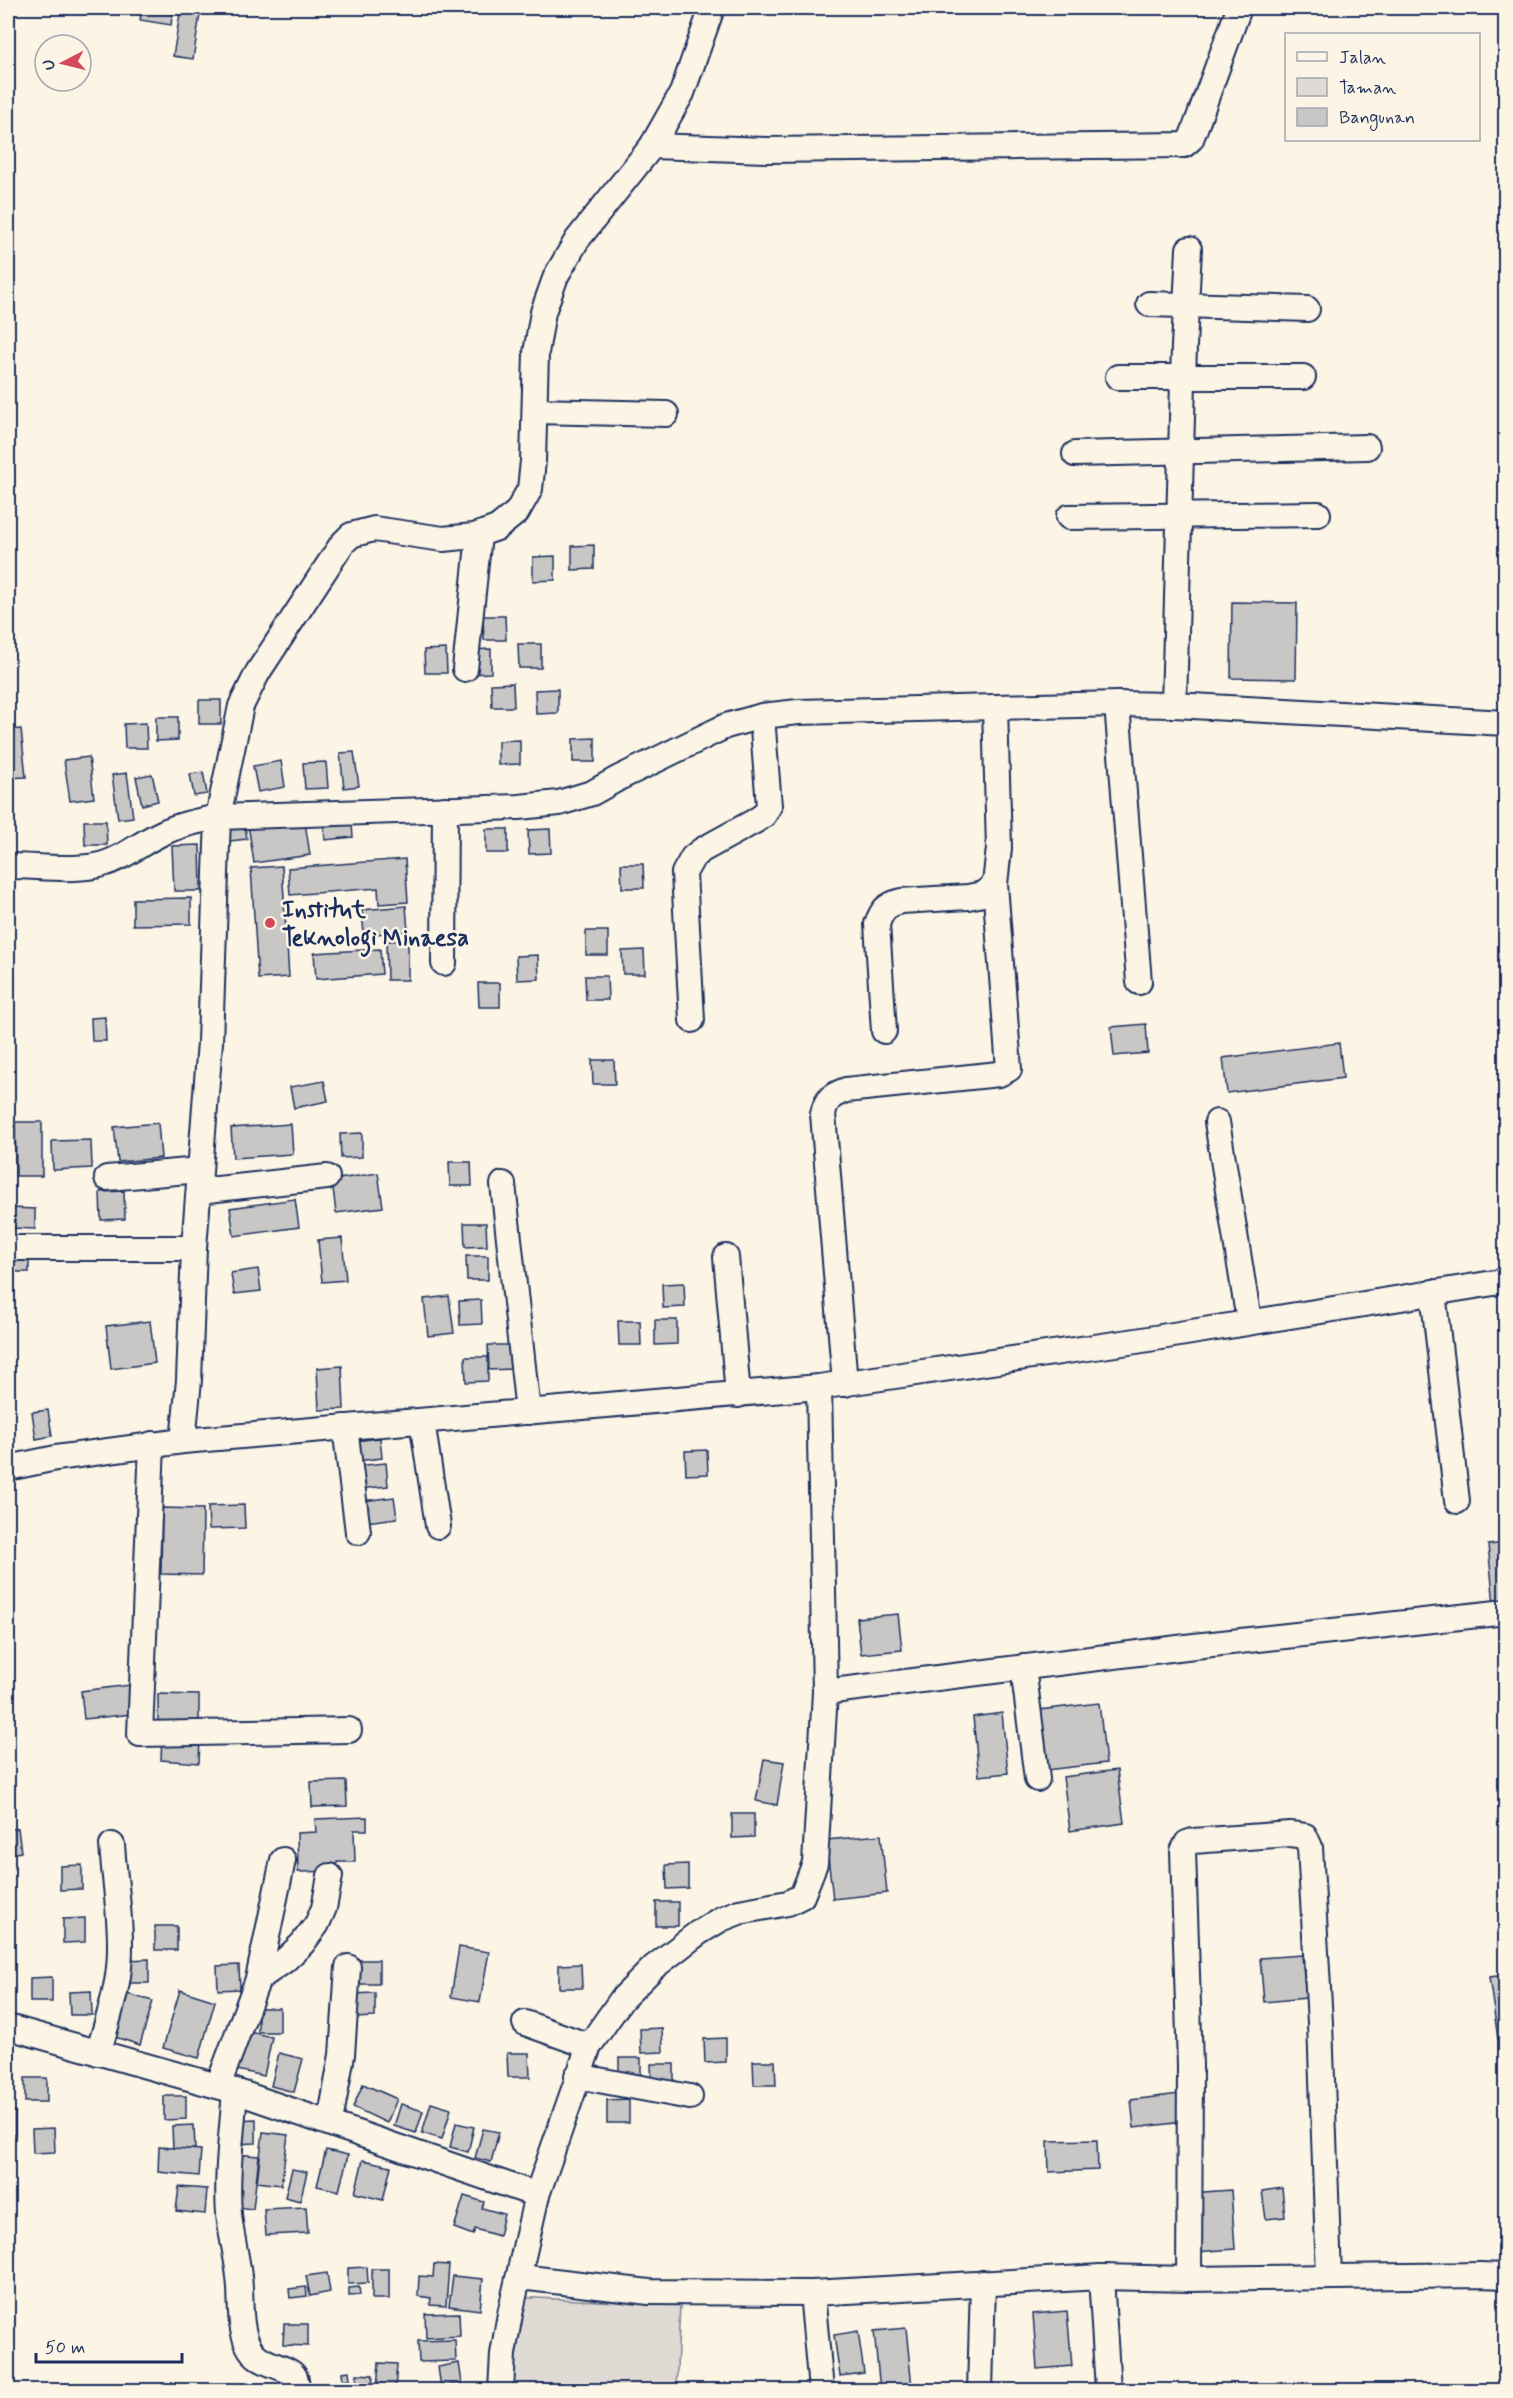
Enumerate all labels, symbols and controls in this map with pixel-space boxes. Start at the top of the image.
north arrow [33,33,93,93]
legend [1285,33,1480,141]
text: Jalan [1339,46,1386,70]
text: U [39,58,61,71]
text: Taman [1339,76,1396,100]
text: Bangunan [1339,106,1415,131]
place label: Institut Teknologi Minaesa [282,895,469,957]
marker: Institut Teknologi Minaesa [263,916,277,930]
scale bar [36,2326,182,2364]
text: 50 m [45,2336,85,2360]

